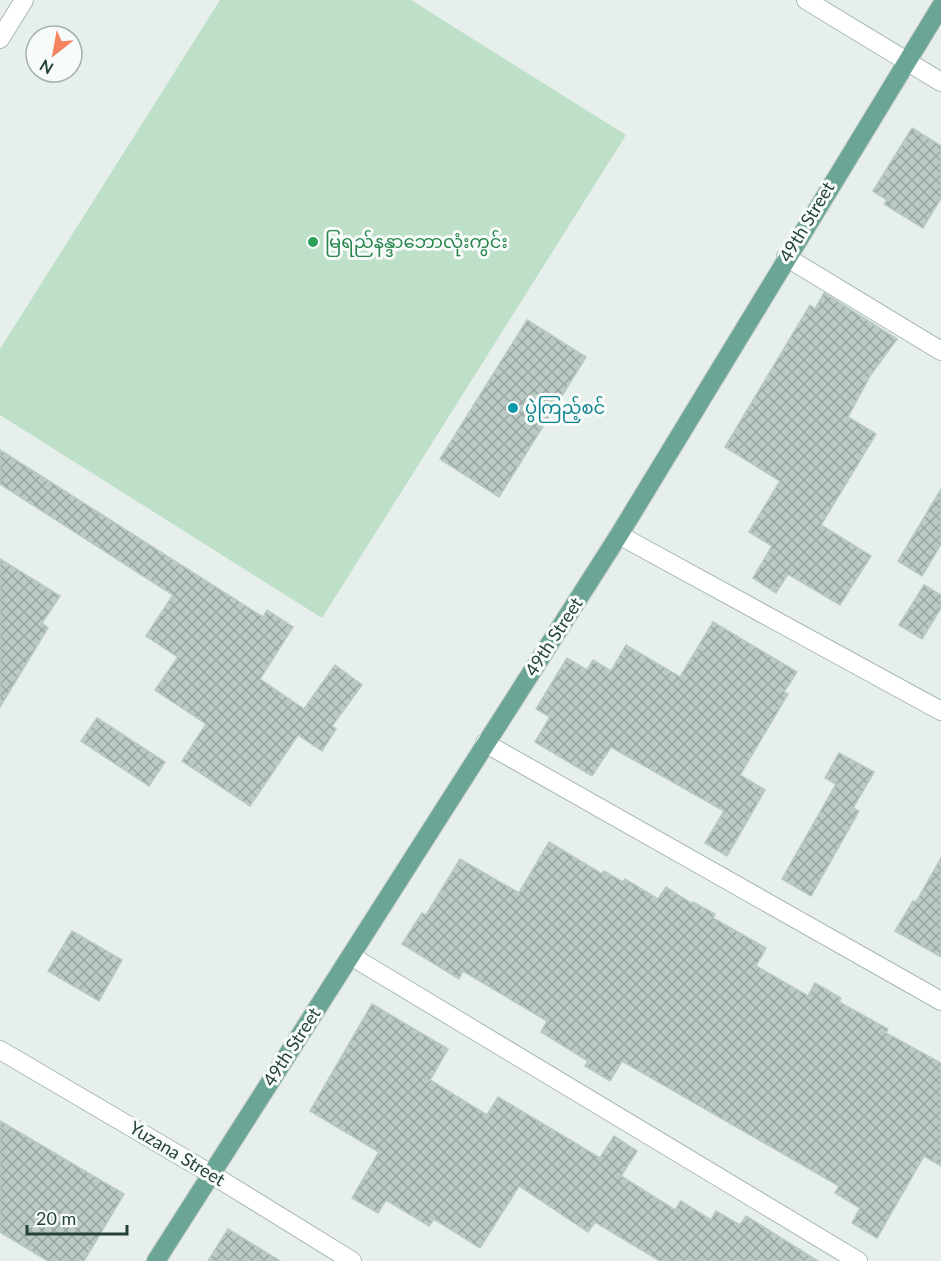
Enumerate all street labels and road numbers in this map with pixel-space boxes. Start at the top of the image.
street label: 49th Street [774,177,839,265]
street label: 49th Street [520,593,587,680]
street label: 49th Street [258,1003,325,1090]
street label: Yuzana Street [126,1116,230,1191]

